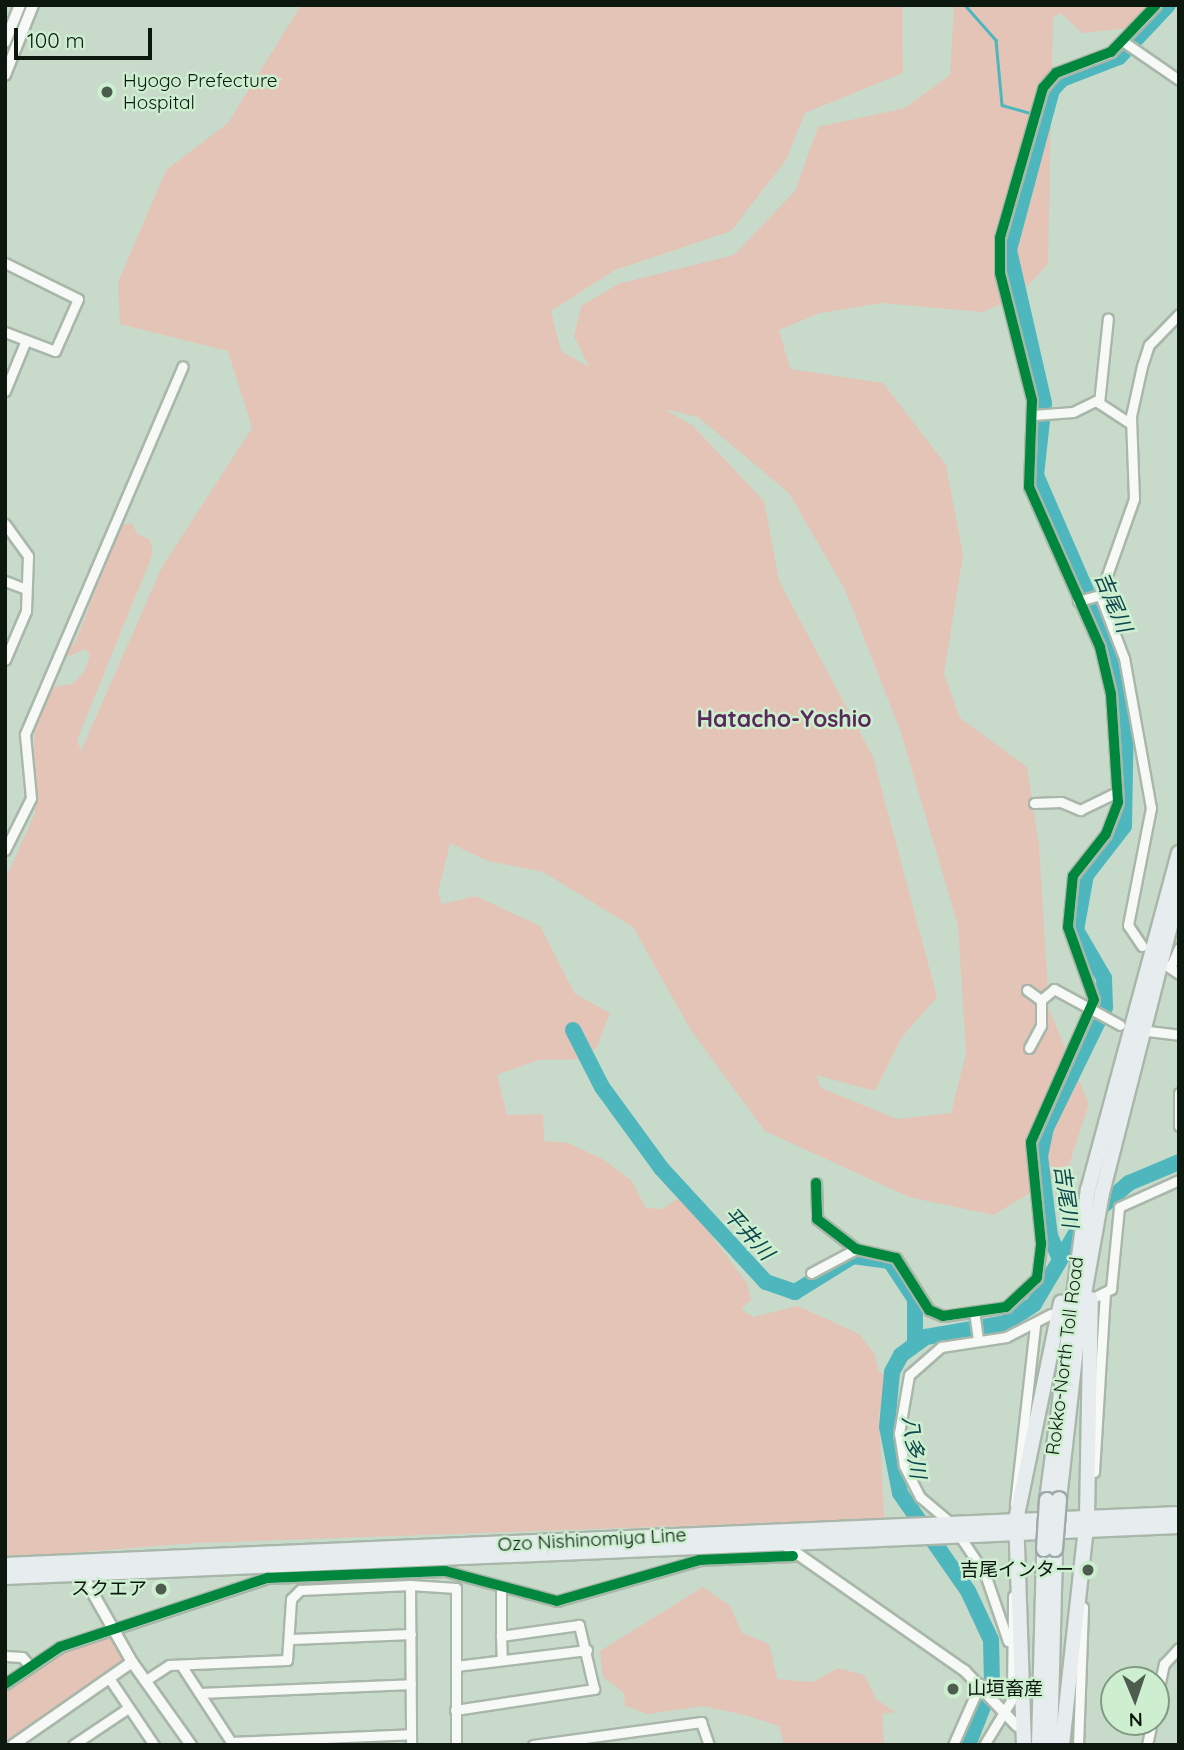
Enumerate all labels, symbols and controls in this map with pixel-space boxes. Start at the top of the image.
scale bar [18,14,156,58]
text: 100 m [27,27,85,53]
place label: Hyogo Prefecture Hospital [123,70,278,114]
marker: Hyogo Prefecture Hospital [97,82,117,102]
water label: 吉尾川 [1090,568,1138,636]
district label: Hatacho-Yoshio [696,705,872,733]
water label: 吉尾川 [1050,1163,1084,1229]
water label: 平井川 [719,1201,779,1265]
street label: Rokko-North Toll Road [1042,1256,1088,1456]
water label: 八多川 [898,1414,932,1480]
street label: Ozo Nishinomiya Line [497,1524,687,1556]
place label: 吉尾インター [960,1559,1074,1581]
marker: 吉尾インター [1080,1562,1096,1578]
place label: スクエア [71,1578,147,1600]
marker: スクエア [153,1581,169,1597]
north arrow [1100,1666,1170,1736]
place label: 山垣畜産 [967,1678,1043,1700]
marker: 山垣畜産 [945,1681,961,1697]
text: N [1128,1708,1143,1732]

